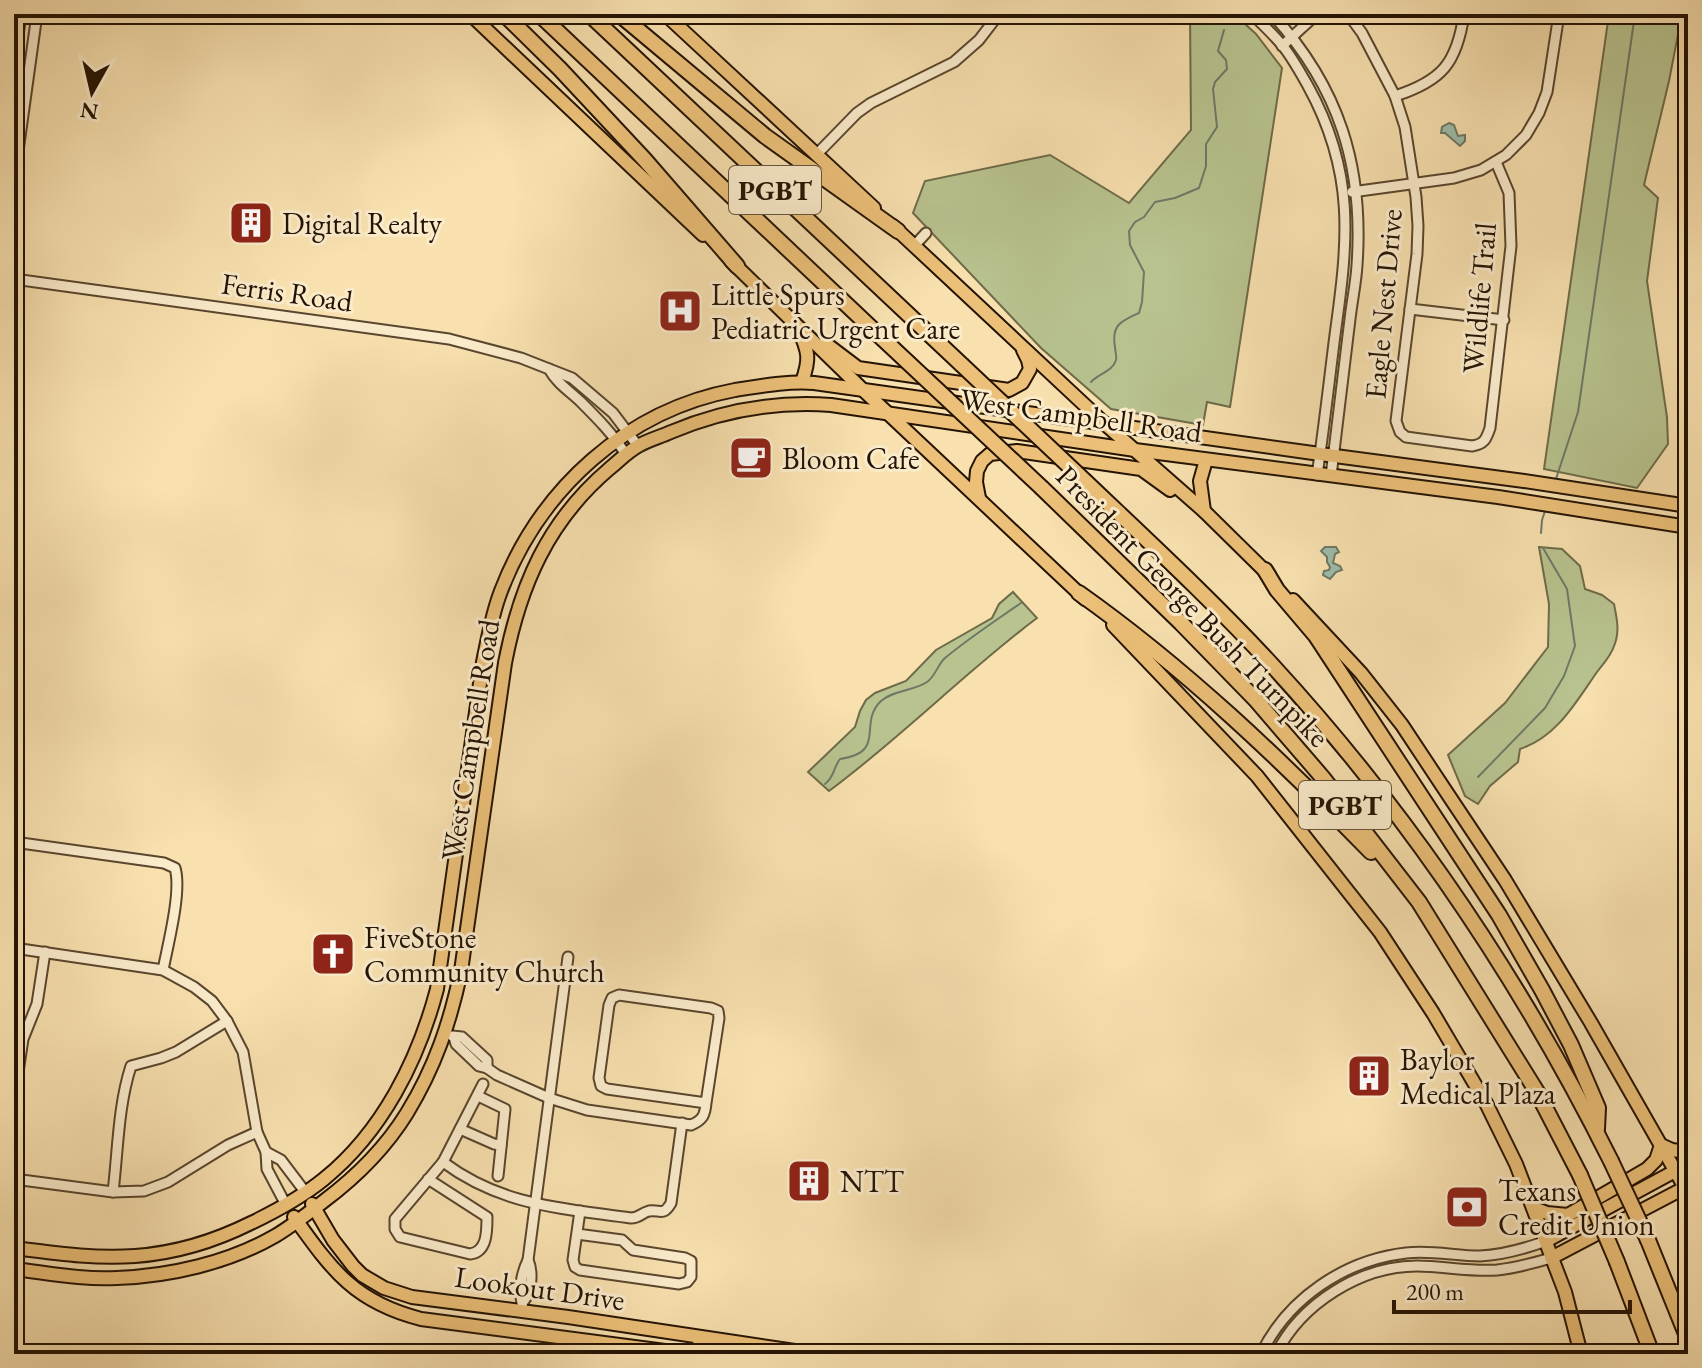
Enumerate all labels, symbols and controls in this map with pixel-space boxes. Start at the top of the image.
north arrow [52,52,132,132]
text: N [78,96,100,127]
road number: PGBT [729,166,821,214]
building icon: Digital Realty [227,199,275,247]
place label: Digital Realty [282,204,443,243]
street label: Eagle Nest Drive [1355,207,1411,401]
street label: Wildlife Trail [1453,221,1505,375]
street label: Ferris Road [219,264,356,321]
place label: Little Spurs Pediatric Urgent Care [711,275,960,348]
hospital icon: Little Spurs Pediatric Urgent Care [656,287,704,335]
street label: West Campbell Road [958,379,1205,451]
cafe icon: Bloom Cafe [727,434,775,482]
place label: Bloom Cafe [782,439,920,478]
street label: President George Bush Turnpike [1048,457,1338,755]
street label: West Campbell Road [432,616,508,863]
road number: PGBT [1299,781,1391,829]
place label: FiveStone Community Church [364,918,605,991]
church icon: FiveStone Community Church [309,930,357,978]
place label: Baylor Medical Plaza [1400,1040,1556,1113]
building icon: Baylor Medical Plaza [1345,1052,1393,1100]
building icon: NTT [785,1157,833,1205]
place label: NTT [840,1162,905,1201]
place label: Texans Credit Union [1498,1171,1655,1244]
bank icon: Texans Credit Union [1443,1183,1491,1231]
street label: Lookout Drive [453,1257,627,1319]
scale bar [1394,1264,1630,1314]
text: 200 m [1406,1276,1464,1307]

